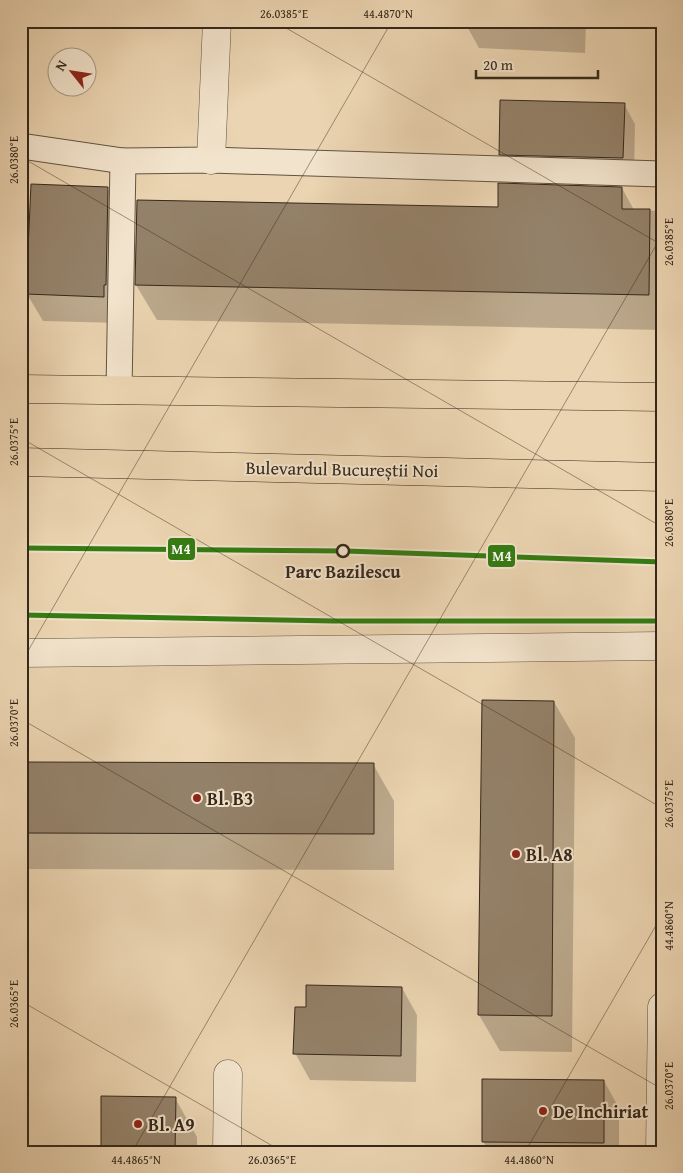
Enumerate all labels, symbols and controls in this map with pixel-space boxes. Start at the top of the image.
text: 26.0385°E [260,5,308,22]
text: 44.4870°N [363,5,413,22]
north arrow [48,48,98,98]
scale bar [476,48,598,80]
text: 20 m [483,54,514,75]
text: N [50,56,72,75]
text: 26.0380°E [5,136,22,184]
text: 26.0385°E [660,218,677,266]
text: 26.0375°E [5,418,22,466]
street label: Bulevardul Bucureștii Noi [245,454,439,484]
text: 26.0380°E [660,499,677,547]
line badge: M4 [167,537,196,561]
text: M4 [171,539,191,559]
marker: Parc Bazilescu [336,544,350,558]
line badge: M4 [487,544,516,568]
text: M4 [492,546,512,566]
place label: Parc Bazilescu [285,558,401,585]
text: 26.0370°E [5,699,22,747]
text: 26.0375°E [660,780,677,828]
place label: Bl. B3 [207,785,253,812]
marker: Bl. B3 [191,792,203,804]
place label: Bl. A8 [526,841,573,868]
marker: Bl. A8 [510,848,522,860]
text: 44.4860°N [660,901,677,951]
text: 26.0365°E [5,980,22,1028]
text: 26.0370°E [660,1062,677,1110]
place label: De Inchiriat [553,1098,649,1125]
marker: De Inchiriat [537,1105,549,1117]
place label: Bl. A9 [148,1111,195,1138]
marker: Bl. A9 [132,1118,144,1130]
text: 44.4865°N [111,1151,161,1168]
text: 26.0365°E [248,1151,296,1168]
text: 44.4860°N [504,1151,554,1168]

